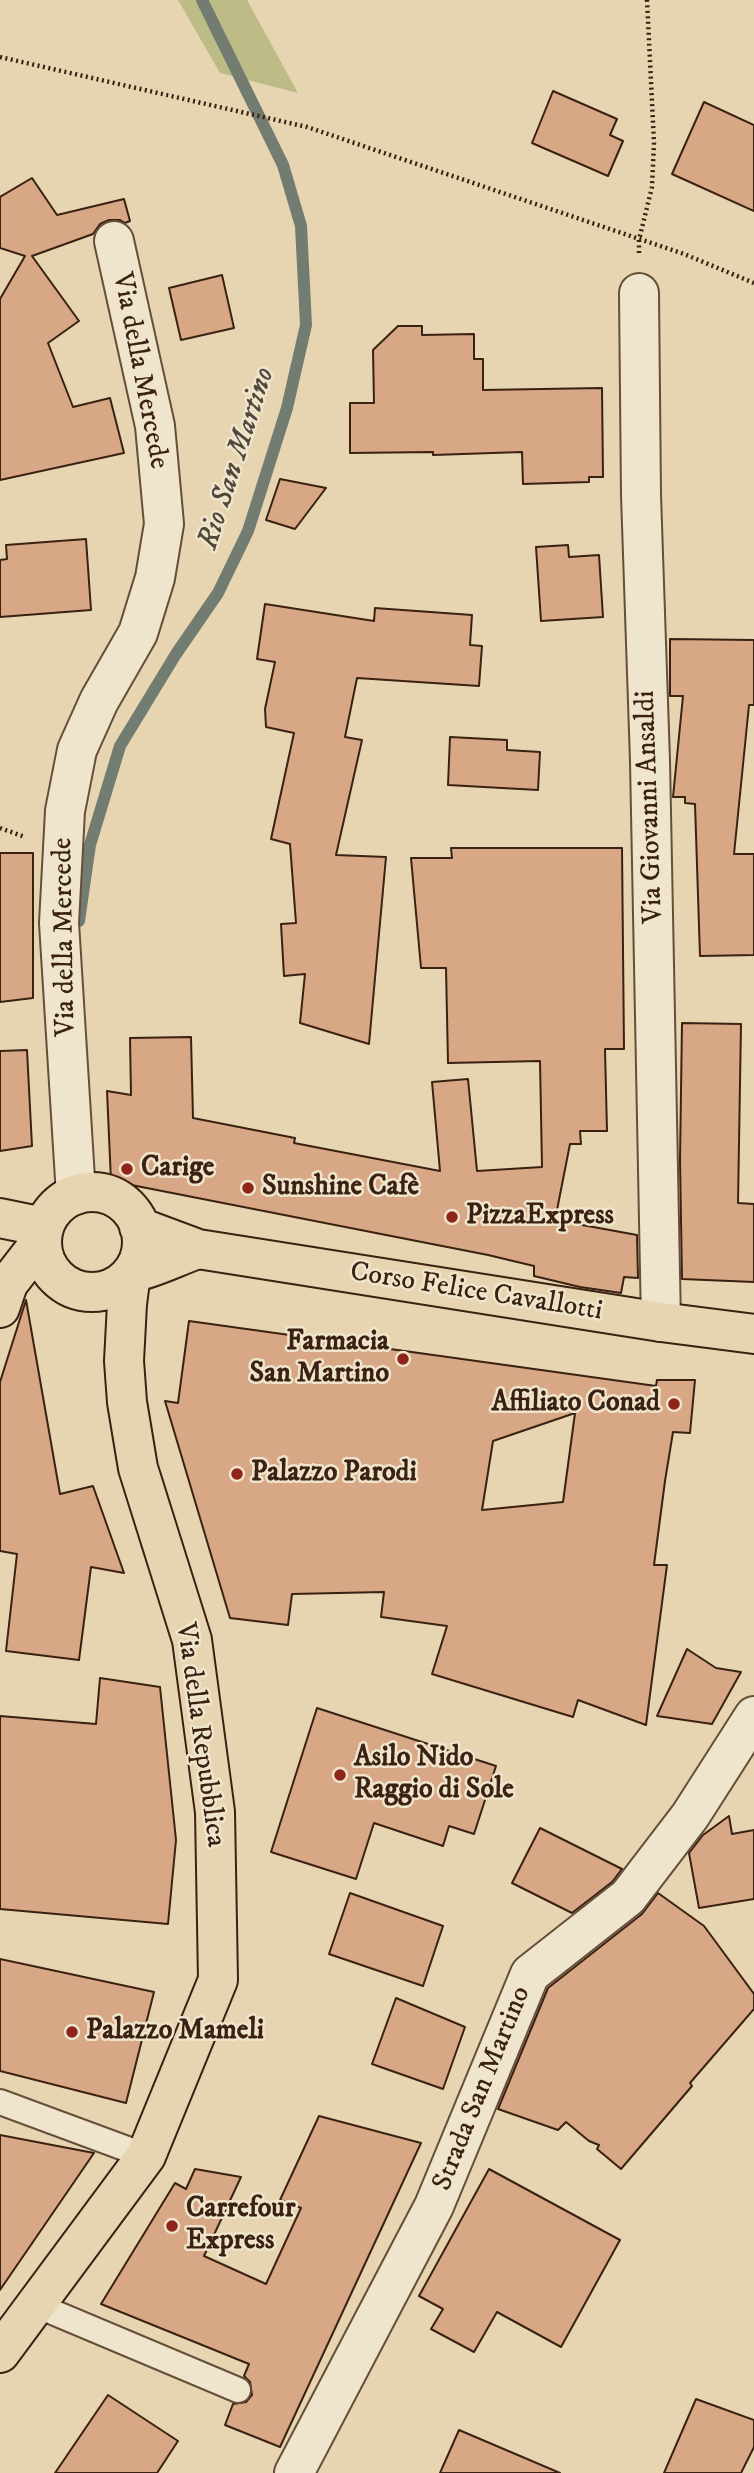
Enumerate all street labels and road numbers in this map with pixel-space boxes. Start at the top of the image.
street label: Via della Mercede [104,270,174,472]
street label: Via Giovanni Ansaldi [630,690,672,924]
street label: Via della Mercede [47,837,85,1037]
street label: Corso Felice Cavallotti [347,1256,605,1330]
street label: Via della Repubblica [167,1621,231,1849]
street label: Strada San Martino [427,1982,539,2196]

